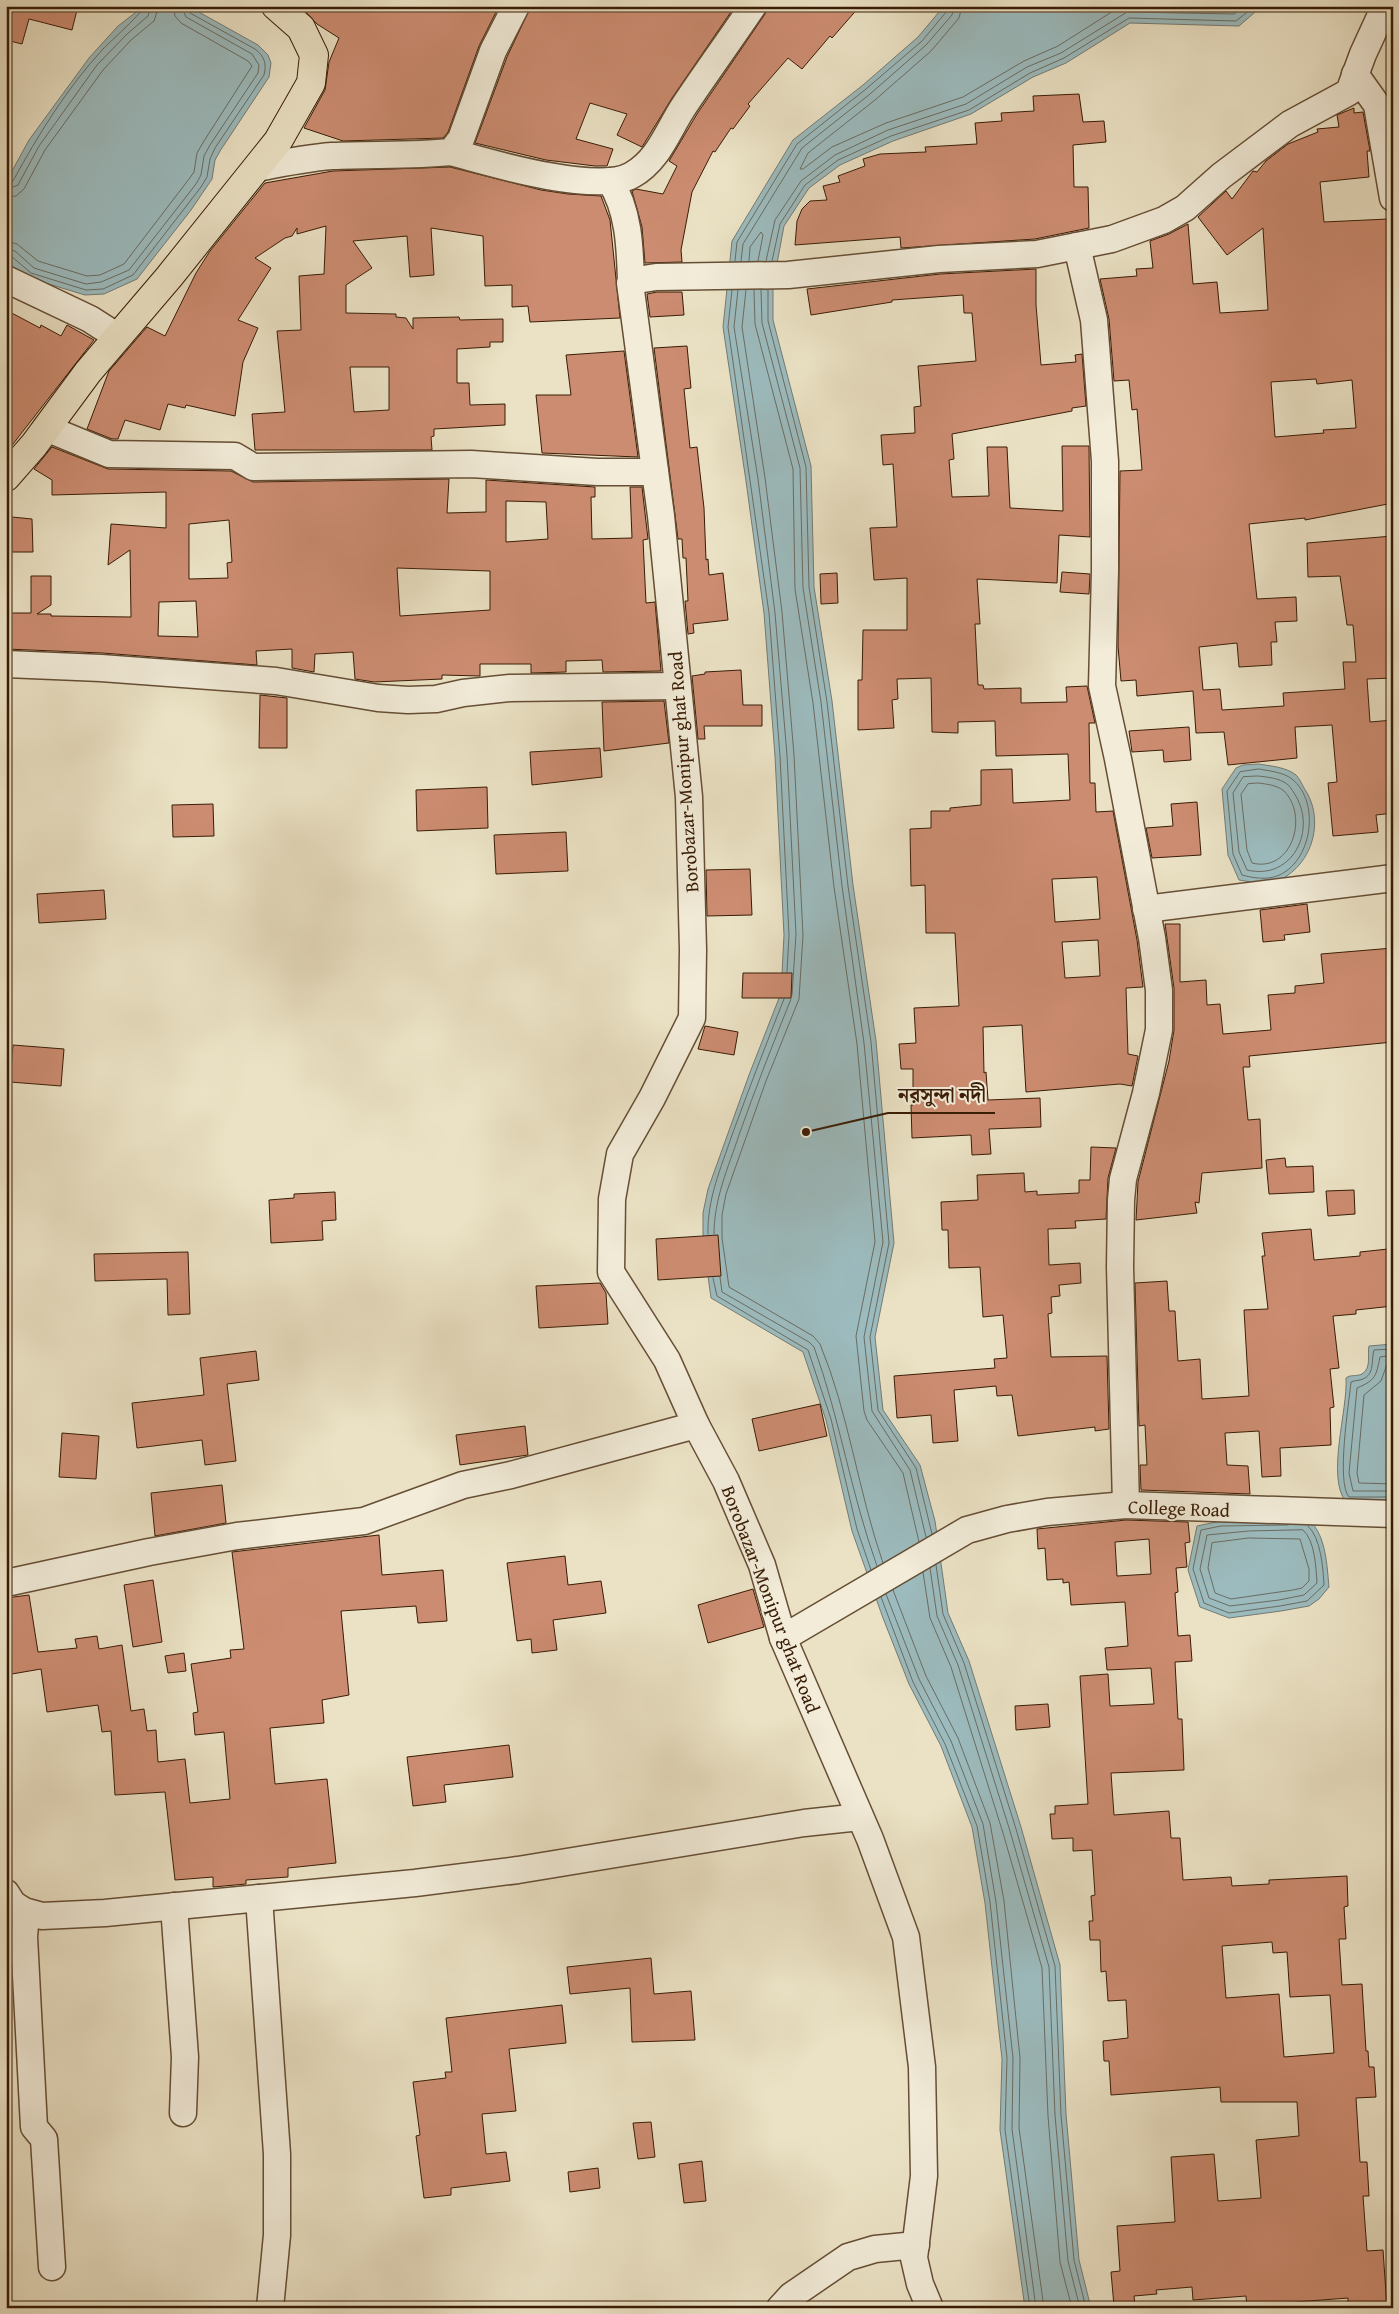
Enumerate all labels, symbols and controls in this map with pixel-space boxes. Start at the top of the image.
street label: Borobazar-Monipur ghat Road [661,650,705,894]
callout: নরসুন্দা নদী [888,1078,995,1113]
text: নরসুন্দা নদী [897,1080,986,1109]
street label: Borobazar-Monipur ghat Road [715,1481,828,1718]
street label: College Road [1128,1492,1231,1524]

